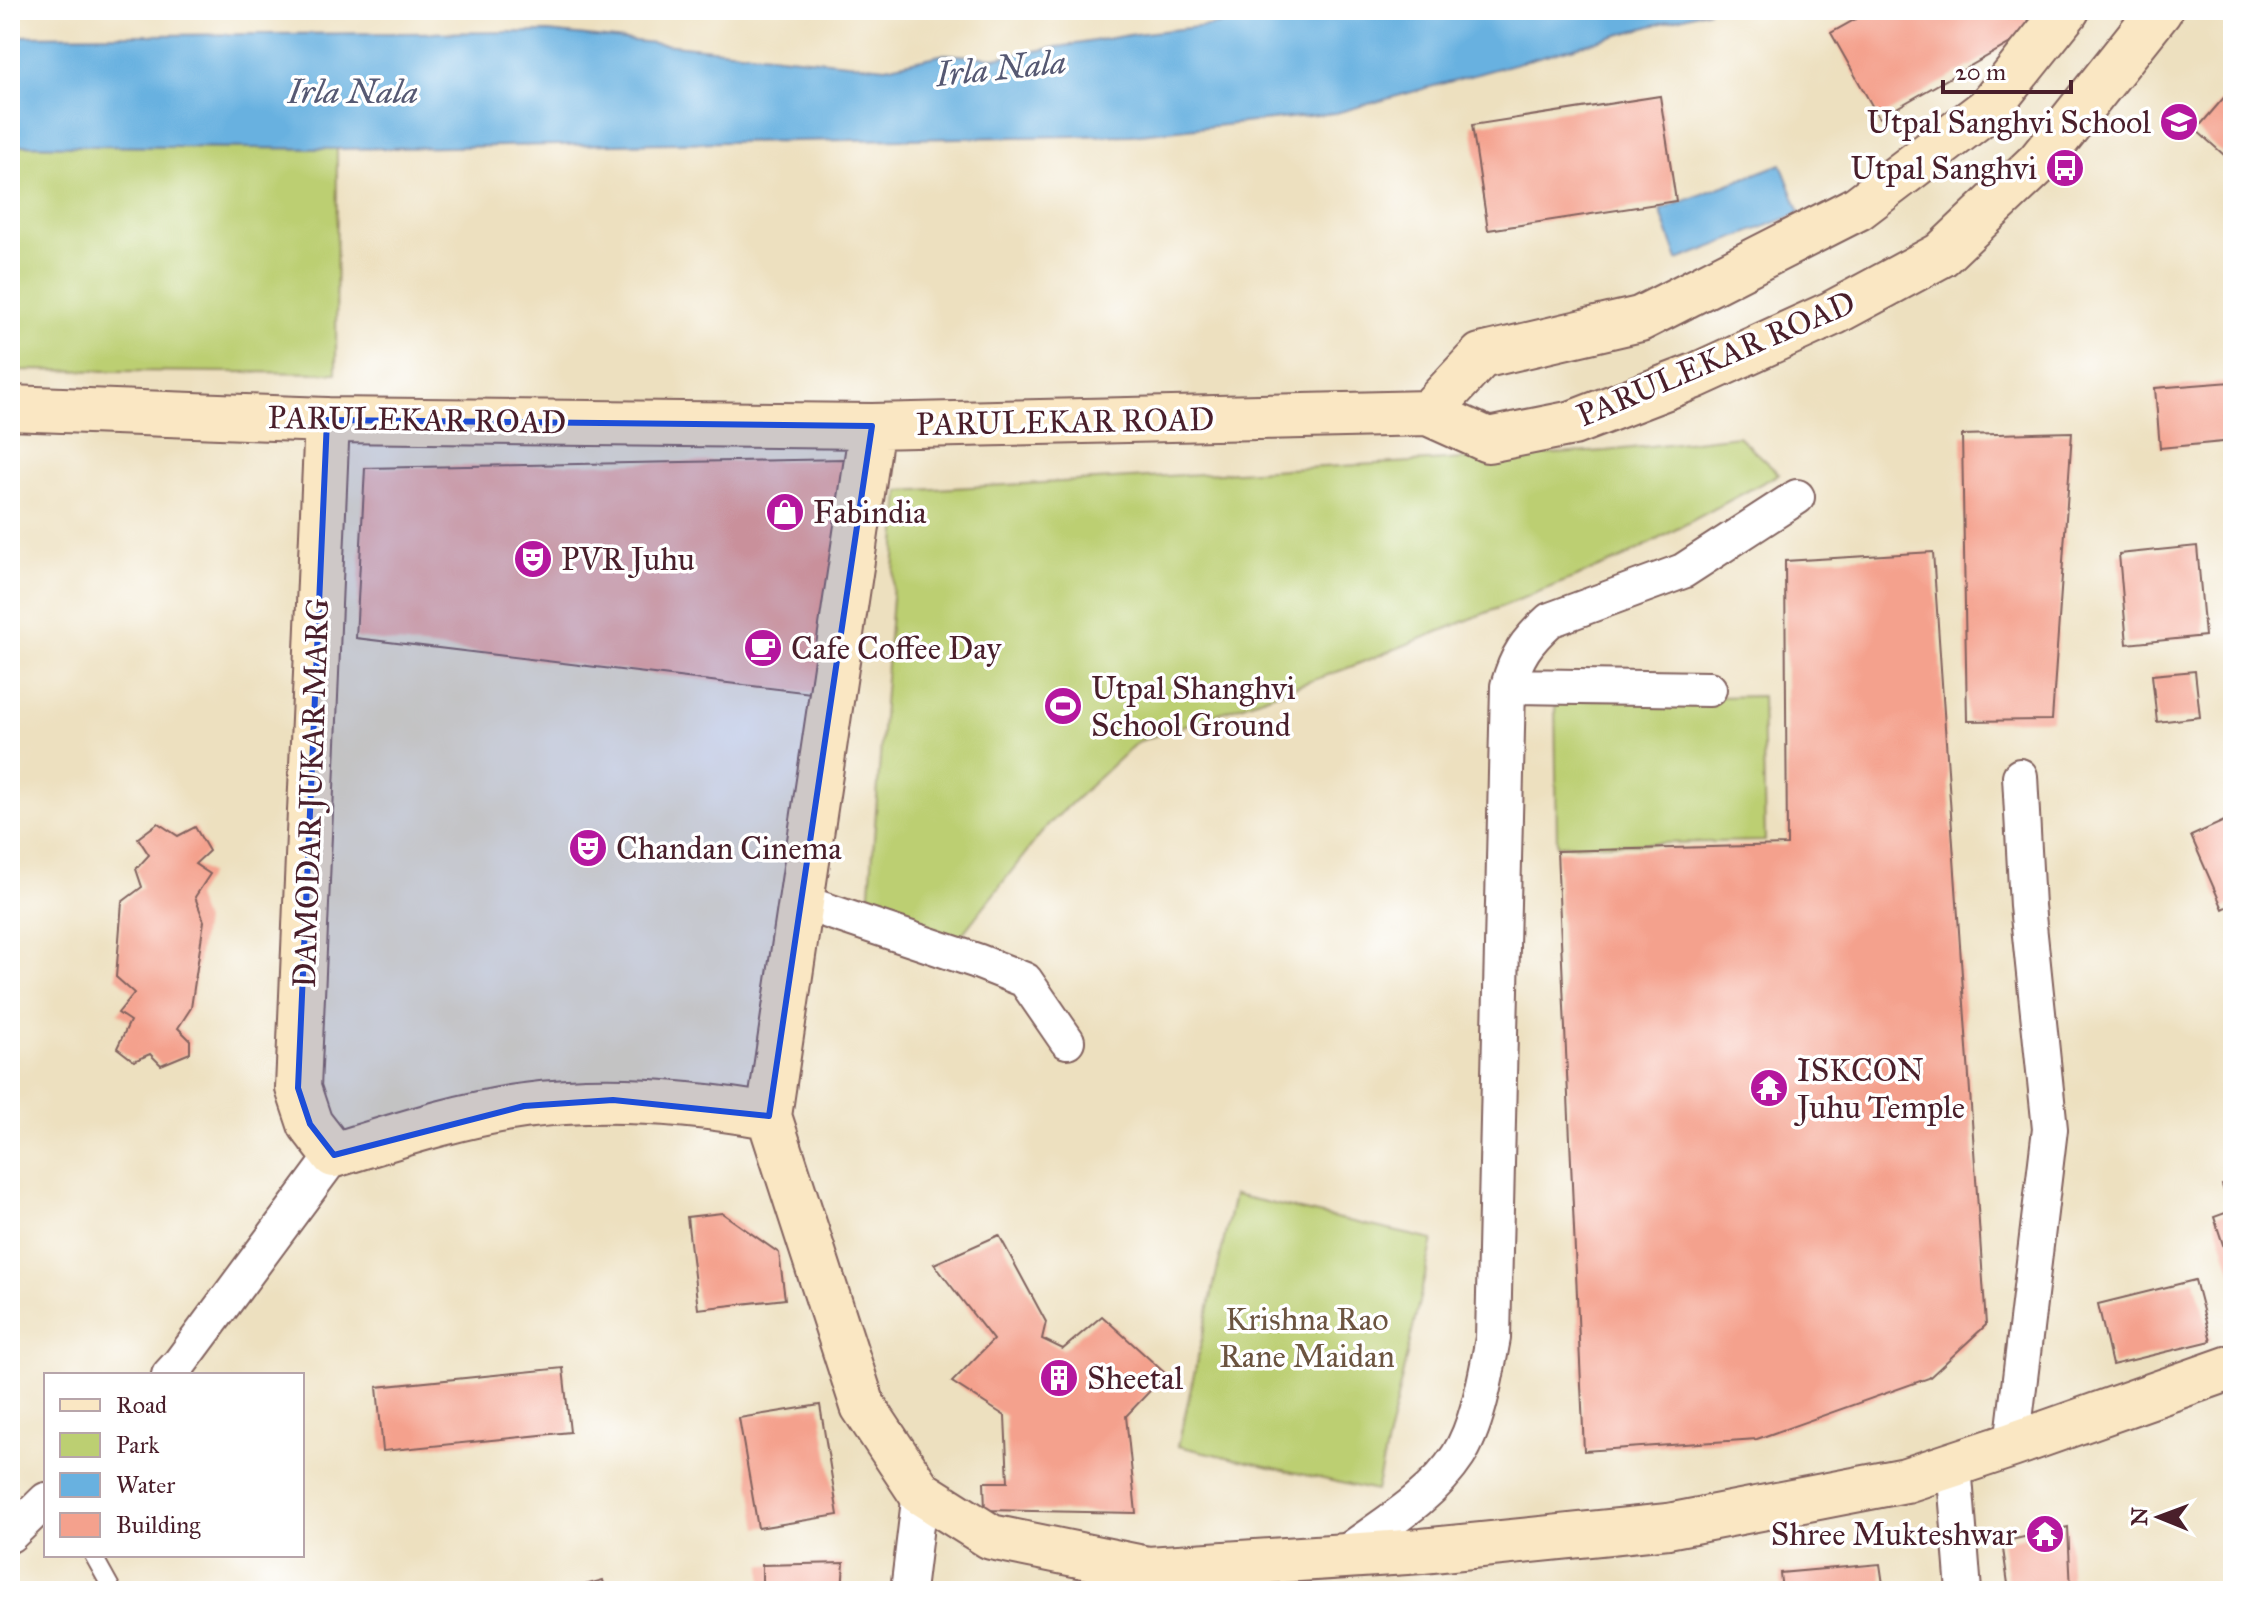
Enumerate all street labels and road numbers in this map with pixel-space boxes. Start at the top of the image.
street label: PARULEKAR ROAD [1571,283,1861,435]
street label: PARULEKAR ROAD [267,398,567,442]
street label: PARULEKAR ROAD [915,400,1215,444]
street label: DAMODAR JUKAR MARG [285,597,337,989]

